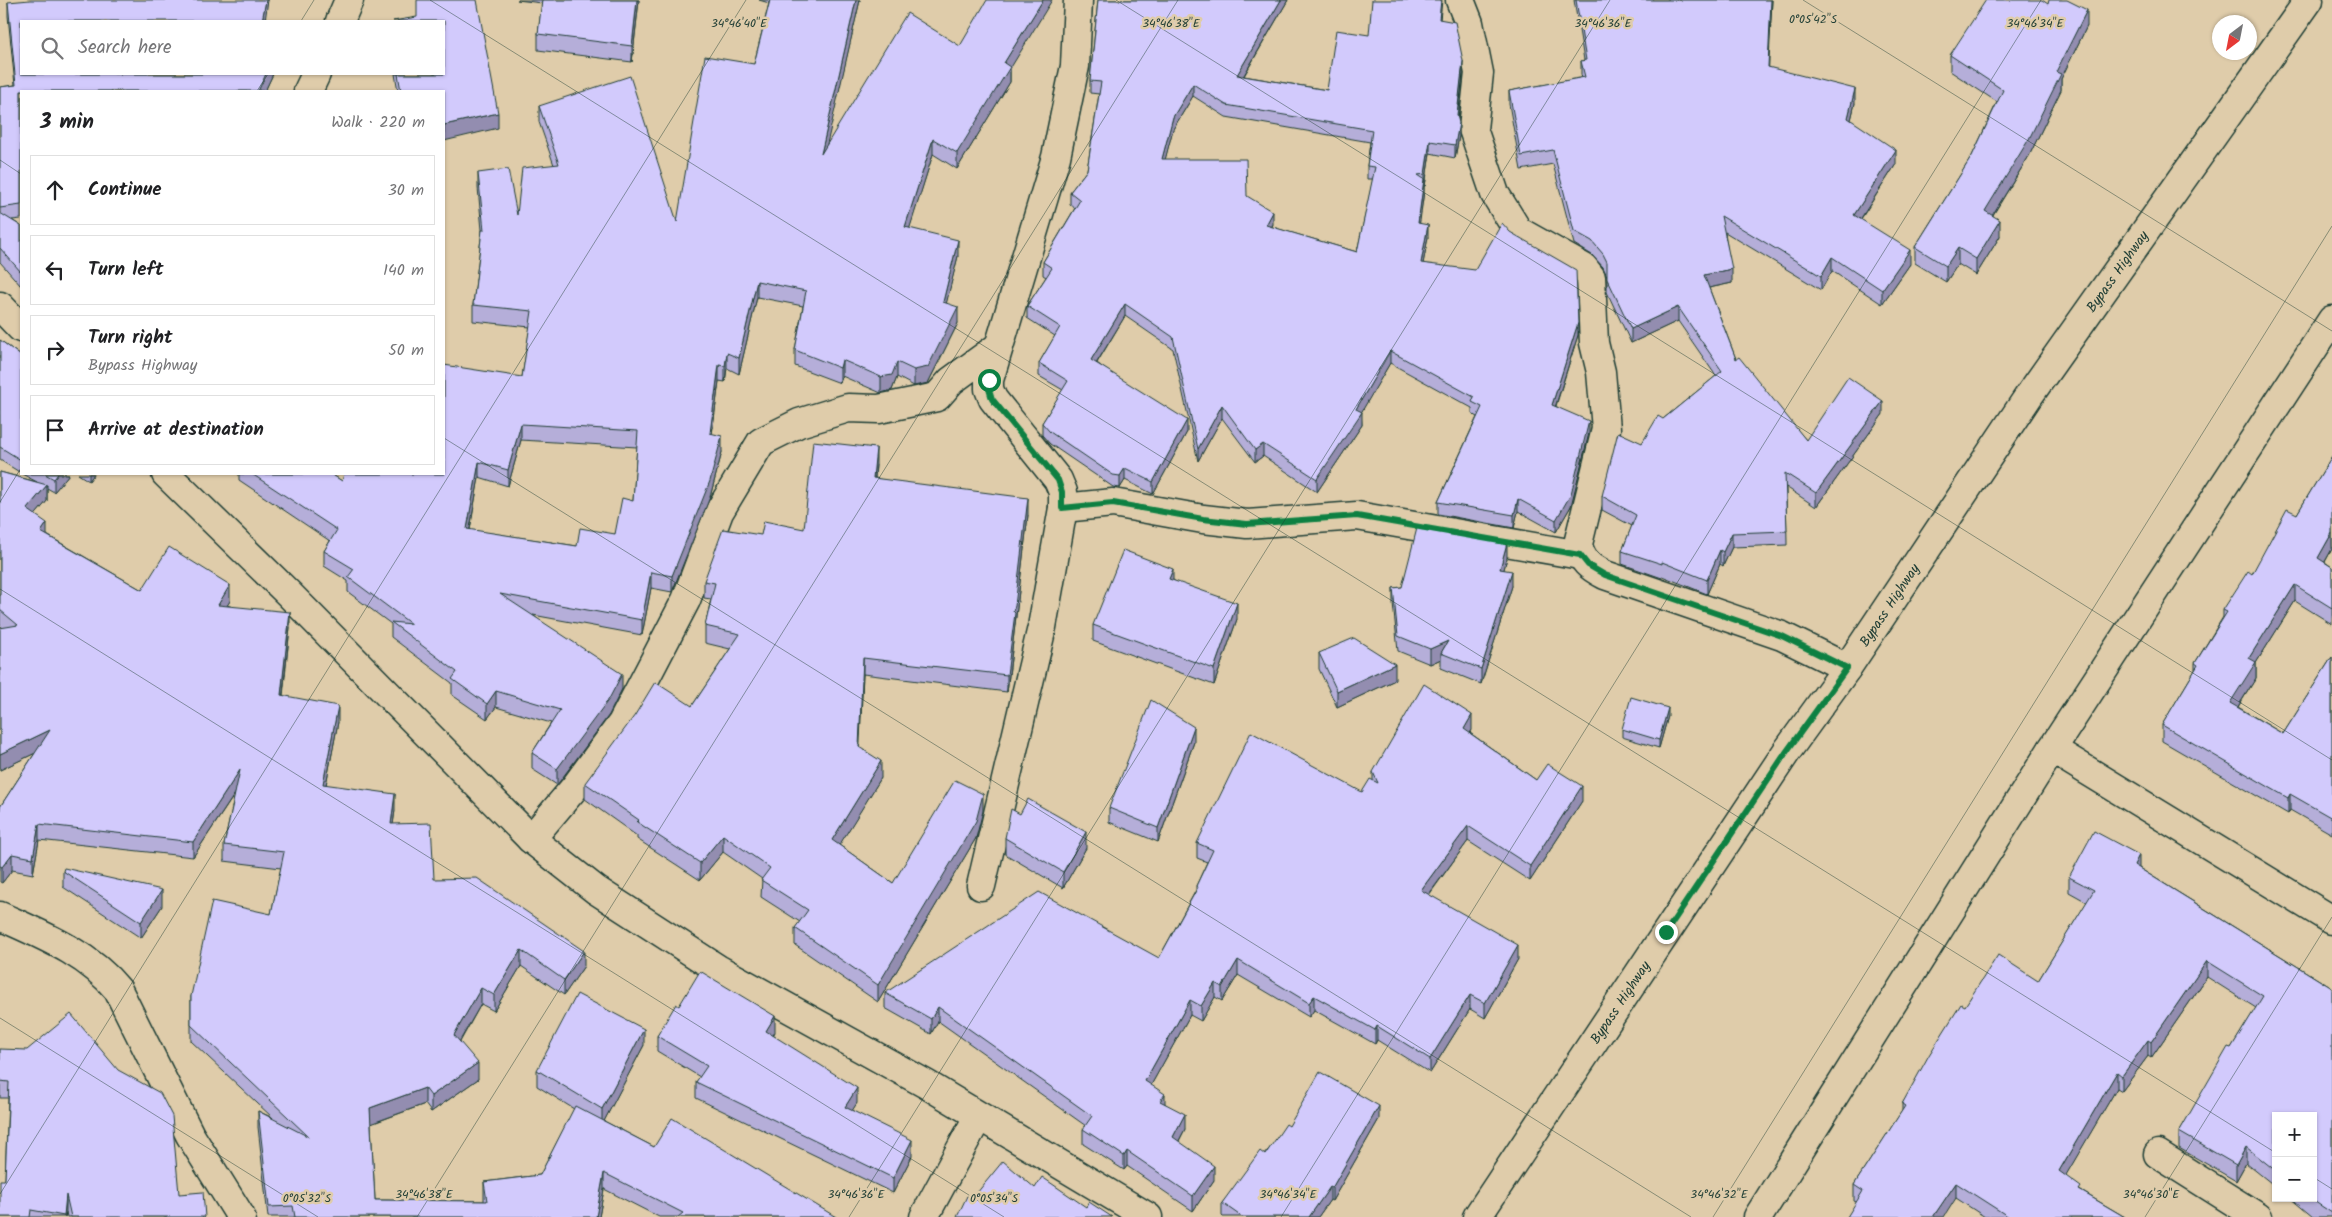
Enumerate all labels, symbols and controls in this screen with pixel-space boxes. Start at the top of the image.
text: 0°05'42"S [1789,10,1838,29]
text: 34°46'40"E [711,14,768,33]
text: 34°46'38"E [1142,14,1201,33]
text: 34°46'36"E [1574,14,1633,33]
text: 34°46'34"E [2006,14,2064,33]
north arrow [2212,15,2257,60]
search box [20,20,445,75]
text: Search here [78,33,172,63]
icon: search [38,34,66,62]
text: 3 min [40,106,94,139]
text: Walk · 220 m [331,110,425,135]
text: Continue [88,175,161,205]
icon: ahead [41,176,69,204]
text: 30 m [388,178,424,203]
street label: Bypass Highway [2081,226,2155,317]
text: Turn left [88,255,163,285]
icon: left [41,256,69,284]
text: 140 m [383,258,424,283]
text: Turn right [88,323,173,353]
icon: right [41,336,69,364]
text: 50 m [388,338,424,363]
text: Bypass Highway [88,353,197,378]
route start [978,369,1001,392]
text: Arrive at destination [88,415,264,445]
icon: arrive [41,416,69,444]
street label: Bypass Highway [1854,559,1926,651]
route end [1655,921,1678,944]
street label: Bypass Highway [1585,956,1657,1049]
map controls [2272,1112,2317,1202]
button: + [2272,1112,2317,1157]
button: − [2272,1157,2317,1202]
text: 34°46'38"E [395,1185,454,1204]
text: 34°46'36"E [827,1185,886,1204]
text: 34°46'34"E [1259,1185,1317,1204]
text: 34°46'32"E [1690,1185,1749,1204]
text: 34°46'30"E [2123,1185,2180,1204]
text: 0°05'32"S [283,1189,332,1208]
text: 0°05'34"S [970,1189,1019,1208]

